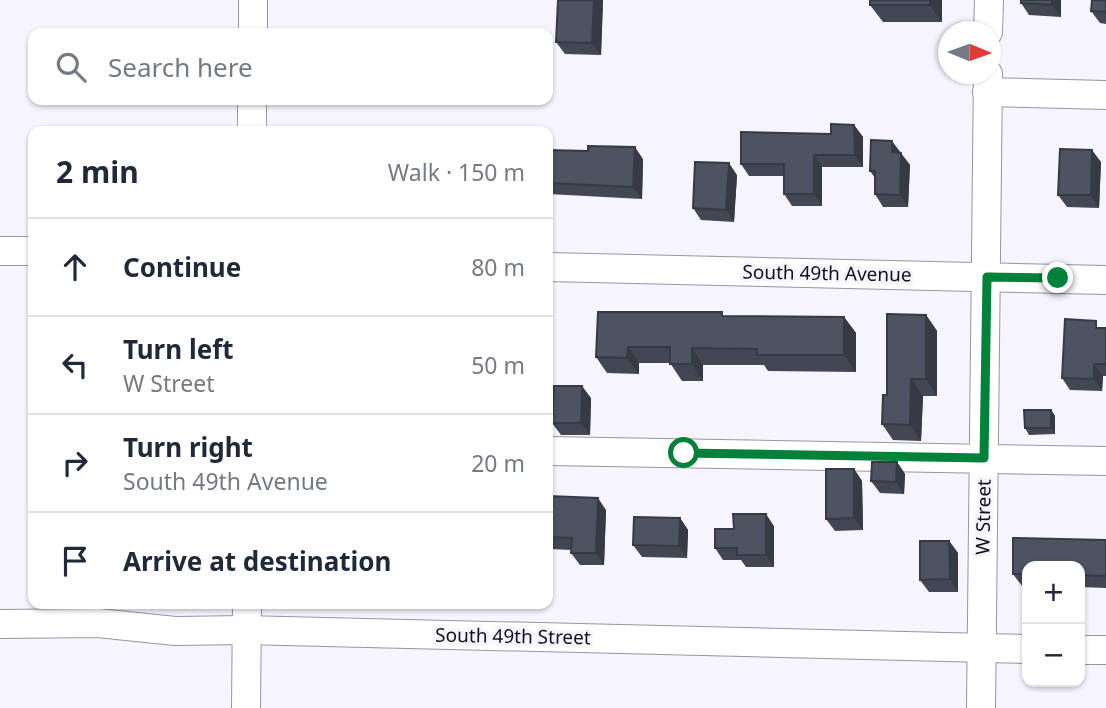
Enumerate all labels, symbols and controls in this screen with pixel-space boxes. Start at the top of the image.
north arrow [938,21,1001,84]
search box [28,28,553,105]
icon: search [52,48,90,86]
text: Search here [108,49,253,85]
text: 2 min [56,151,139,192]
text: Walk · 150 m [388,156,525,188]
icon: ahead [56,248,94,286]
text: Continue [123,249,241,285]
text: 80 m [471,251,525,283]
street label: South 49th Avenue [742,259,912,287]
route end [1042,262,1073,293]
text: Turn left [123,331,234,367]
icon: left [56,346,94,384]
text: 50 m [471,349,525,381]
text: W Street [123,367,215,399]
text: Turn right [123,429,253,465]
route start [668,437,699,468]
icon: right [56,444,94,482]
text: 20 m [471,447,525,479]
text: South 49th Avenue [123,465,328,497]
street label: W Street [969,479,997,555]
icon: arrive [56,542,94,580]
text: Arrive at destination [123,543,392,579]
map controls [1022,561,1085,687]
button: + [1022,561,1085,624]
street label: South 49th Street [435,622,591,650]
button: − [1022,624,1085,687]

